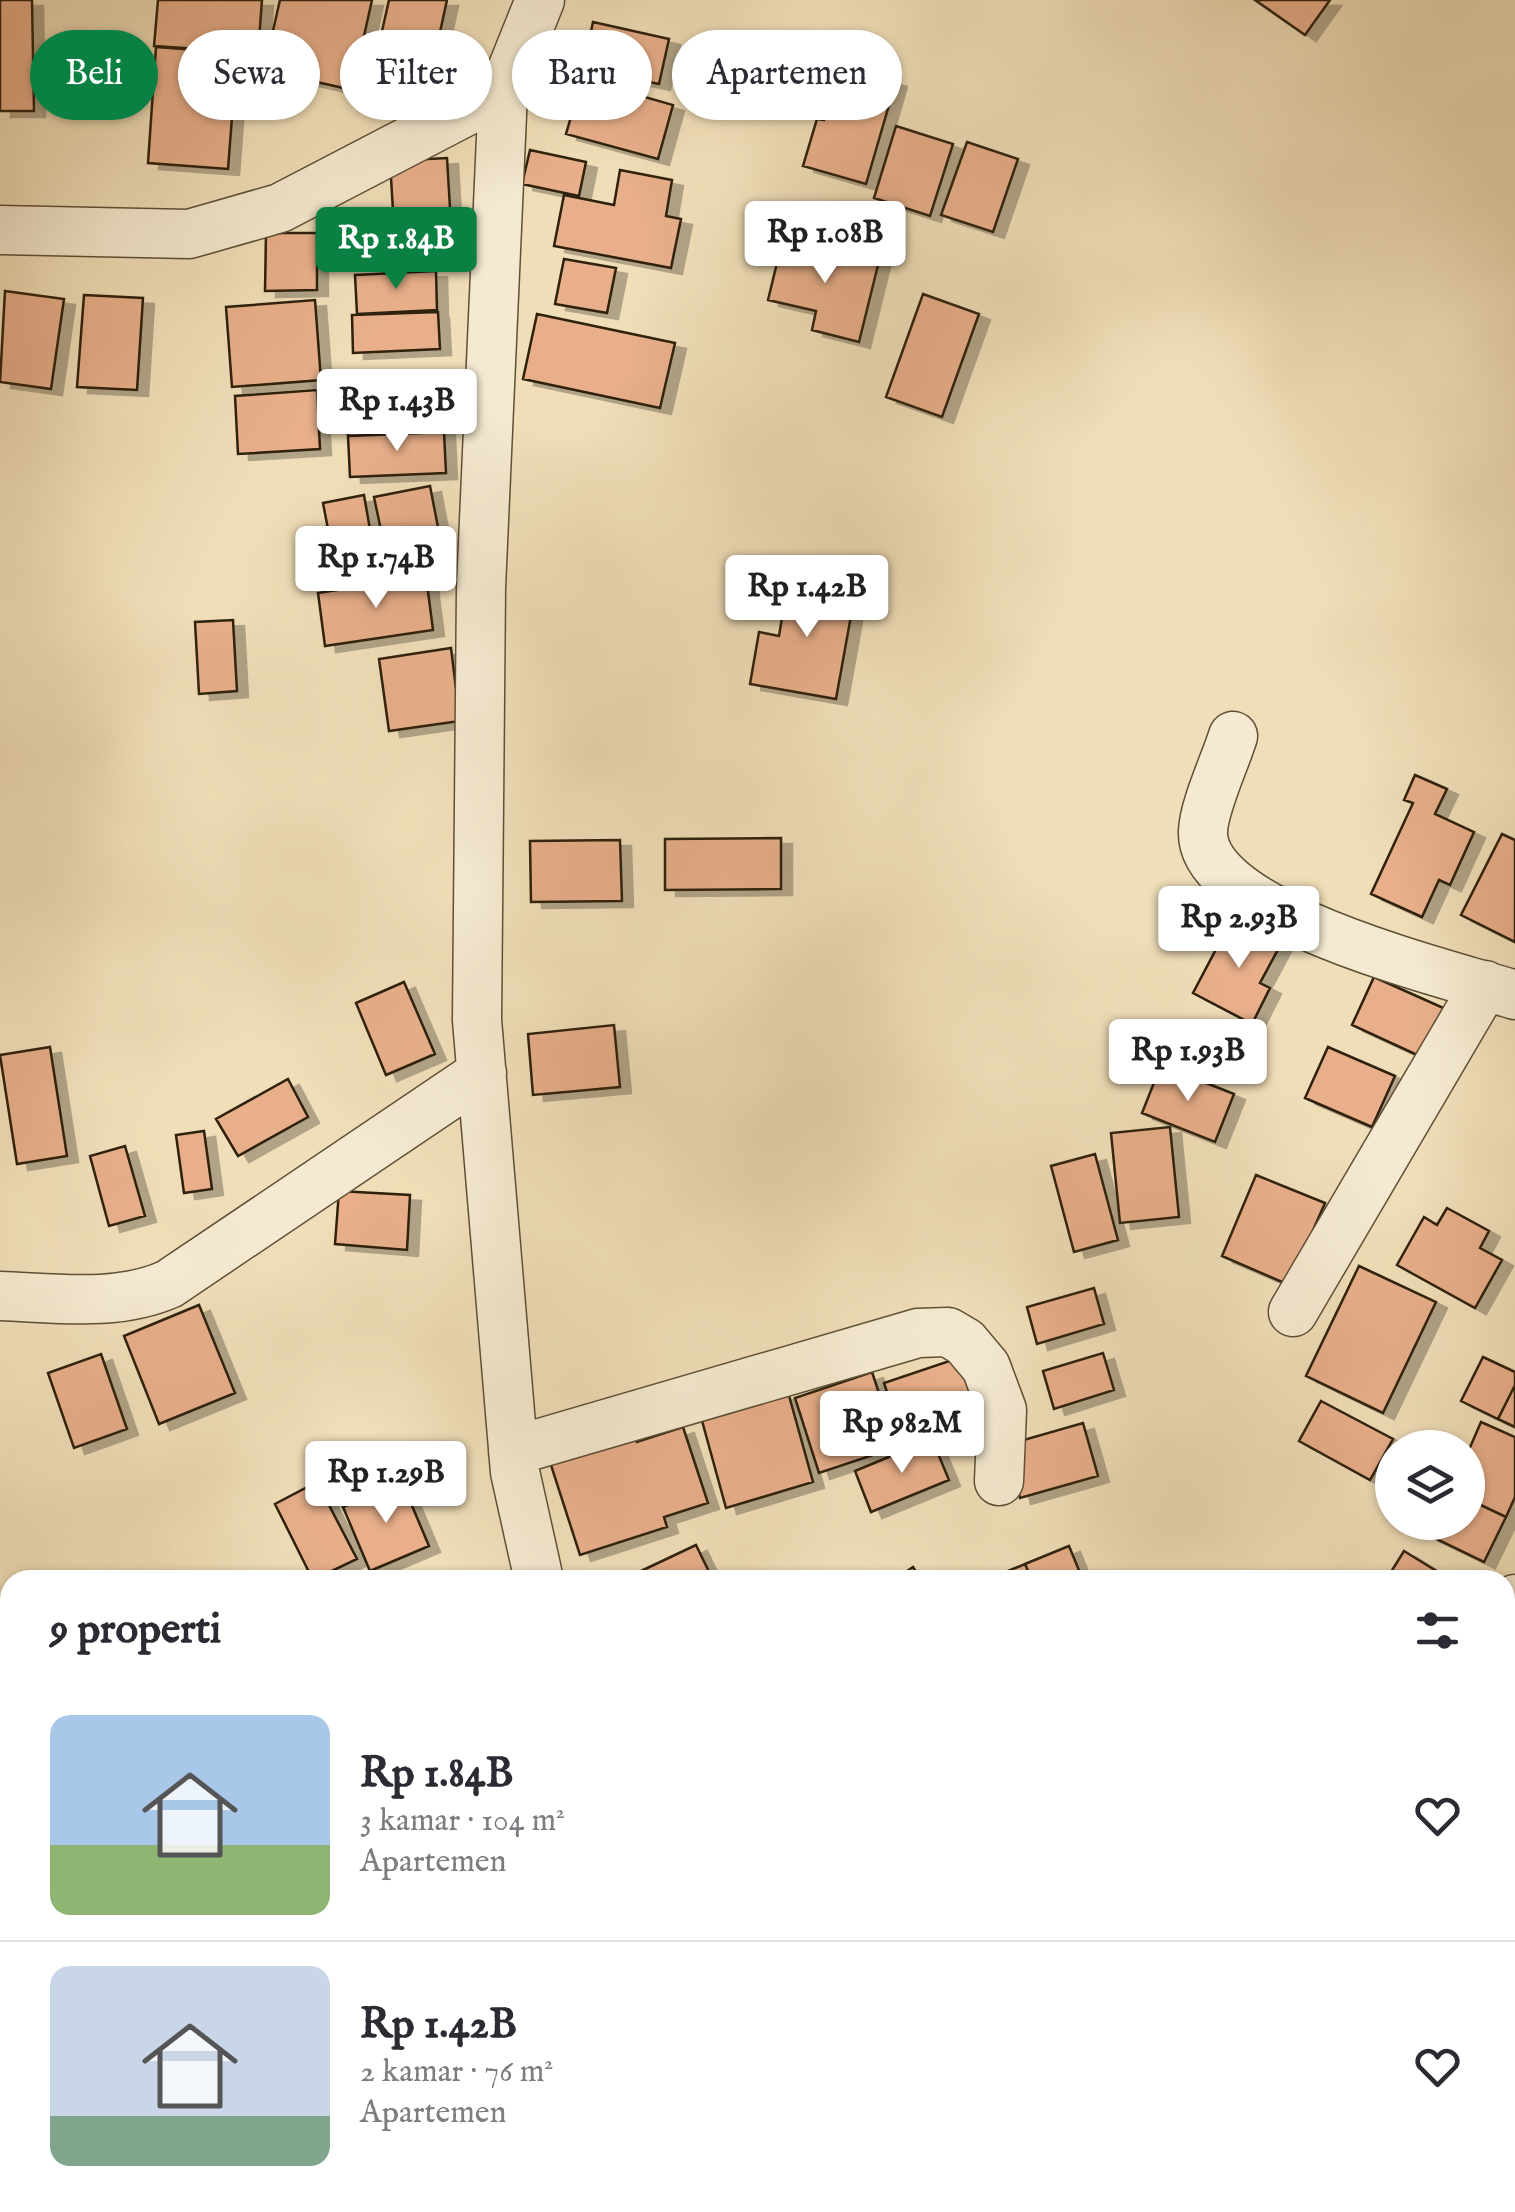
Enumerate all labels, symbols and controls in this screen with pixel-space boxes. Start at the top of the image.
chip: Beli [30,30,158,120]
chip: Sewa [178,30,320,120]
chip: Filter [340,30,492,120]
chip: Baru [512,30,652,120]
chip: Apartemen [672,30,902,120]
pin: Rp 1.08B [722,201,928,286]
pin: Rp 1.84B [293,207,499,292]
text: Rp 1.08B [767,213,883,254]
text: Rp 1.84B [338,219,454,260]
pin: Rp 1.43B [294,369,500,454]
text: Rp 1.43B [339,381,455,422]
pin: Rp 1.74B [273,526,479,611]
text: Rp 1.74B [317,538,435,579]
pin: Rp 1.42B [704,555,910,640]
text: Rp 1.42B [747,567,867,608]
pin: Rp 2.93B [1136,886,1342,971]
text: Rp 2.93B [1180,898,1298,939]
pin: Rp 1.93B [1085,1019,1291,1104]
text: Rp 1.93B [1131,1031,1245,1072]
pin: Rp 982M [810,1391,994,1476]
text: Rp 982M [842,1403,962,1444]
map controls [1375,1430,1485,1540]
button: layers [1375,1430,1485,1540]
pin: Rp 1.29B [283,1441,489,1526]
text: Rp 1.29B [327,1453,445,1494]
icon: filters [1410,1603,1465,1658]
text: 9 properti [50,1604,221,1657]
text: Rp 1.84B [360,1748,513,1801]
icon: home [130,1755,250,1875]
icon: heart [1410,1788,1465,1843]
text: 3 kamar · 104 m² [360,1801,565,1842]
text: Apartemen [360,1842,507,1883]
text: Rp 1.42B [360,1999,517,2052]
icon: home [130,2006,250,2126]
icon: heart [1410,2039,1465,2094]
text: 2 kamar · 76 m² [360,2052,553,2093]
text: Apartemen [360,2093,507,2134]

